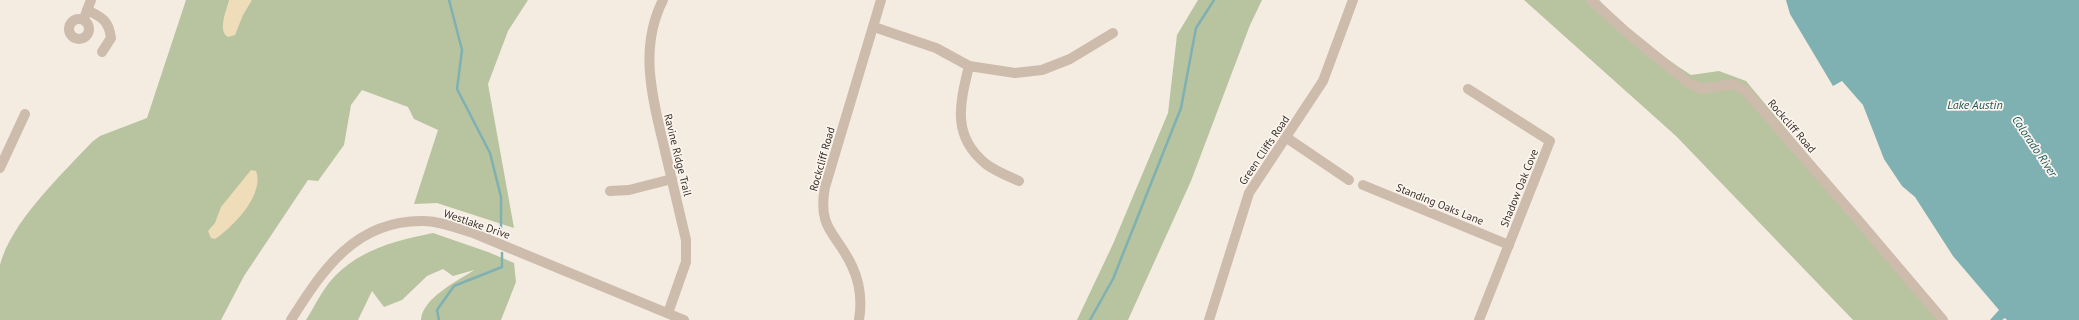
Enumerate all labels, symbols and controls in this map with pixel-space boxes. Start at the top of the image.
street label: Rockcliff Road [1765,96,1819,156]
water label: Lake Austin [1947,97,2003,112]
street label: Ravine Ridge Trail [661,112,695,198]
street label: Green Cliffs Road [1236,113,1292,187]
water label: Colorado River [2009,113,2062,180]
street label: Rockcliff Road [806,125,838,193]
street label: Shadow Oak Cove [1497,147,1541,229]
street label: Standing Oaks Lane [1394,180,1486,228]
street label: Westlake Drive [442,206,513,242]

